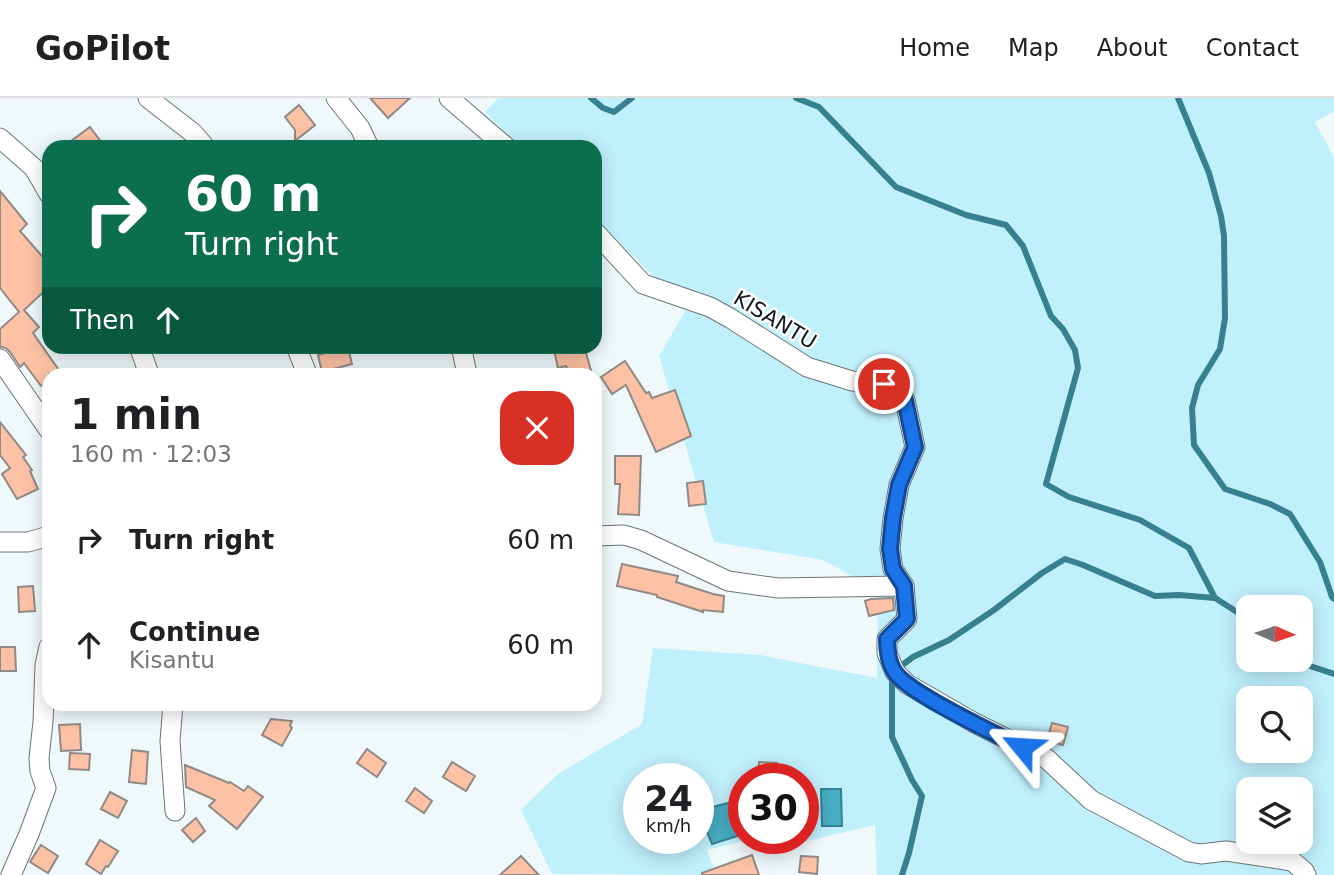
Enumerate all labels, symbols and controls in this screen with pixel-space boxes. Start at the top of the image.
text: GoPilot [35,29,170,68]
text: Home [899,34,970,62]
text: Map [1008,34,1059,62]
text: About [1097,34,1168,62]
text: Contact [1206,34,1299,62]
text: 60 m [185,166,321,223]
icon: right [70,168,161,259]
text: Turn right [185,225,338,263]
street label: KISANTU [729,286,821,354]
icon: ahead [149,301,187,339]
text: Then [70,305,135,335]
pin [854,354,914,414]
icon: arrive [865,365,903,403]
text: 1 min [70,390,202,439]
button: close [500,391,574,465]
text: 160 m · 12:03 [70,441,232,467]
icon: right [70,521,108,559]
text: Turn right [129,525,274,555]
text: 60 m [507,525,574,555]
north arrow [1236,595,1312,672]
map controls [1236,595,1313,854]
text: Continue [129,617,260,647]
icon: ahead [70,626,108,664]
text: 60 m [507,630,574,660]
text: Kisantu [129,647,215,673]
button: search [1236,686,1313,763]
position arrow [985,710,1059,784]
speed limit sign: 30 [728,763,819,854]
button: layers [1236,777,1313,854]
text: 24 [644,779,693,819]
text: km/h [646,815,691,836]

